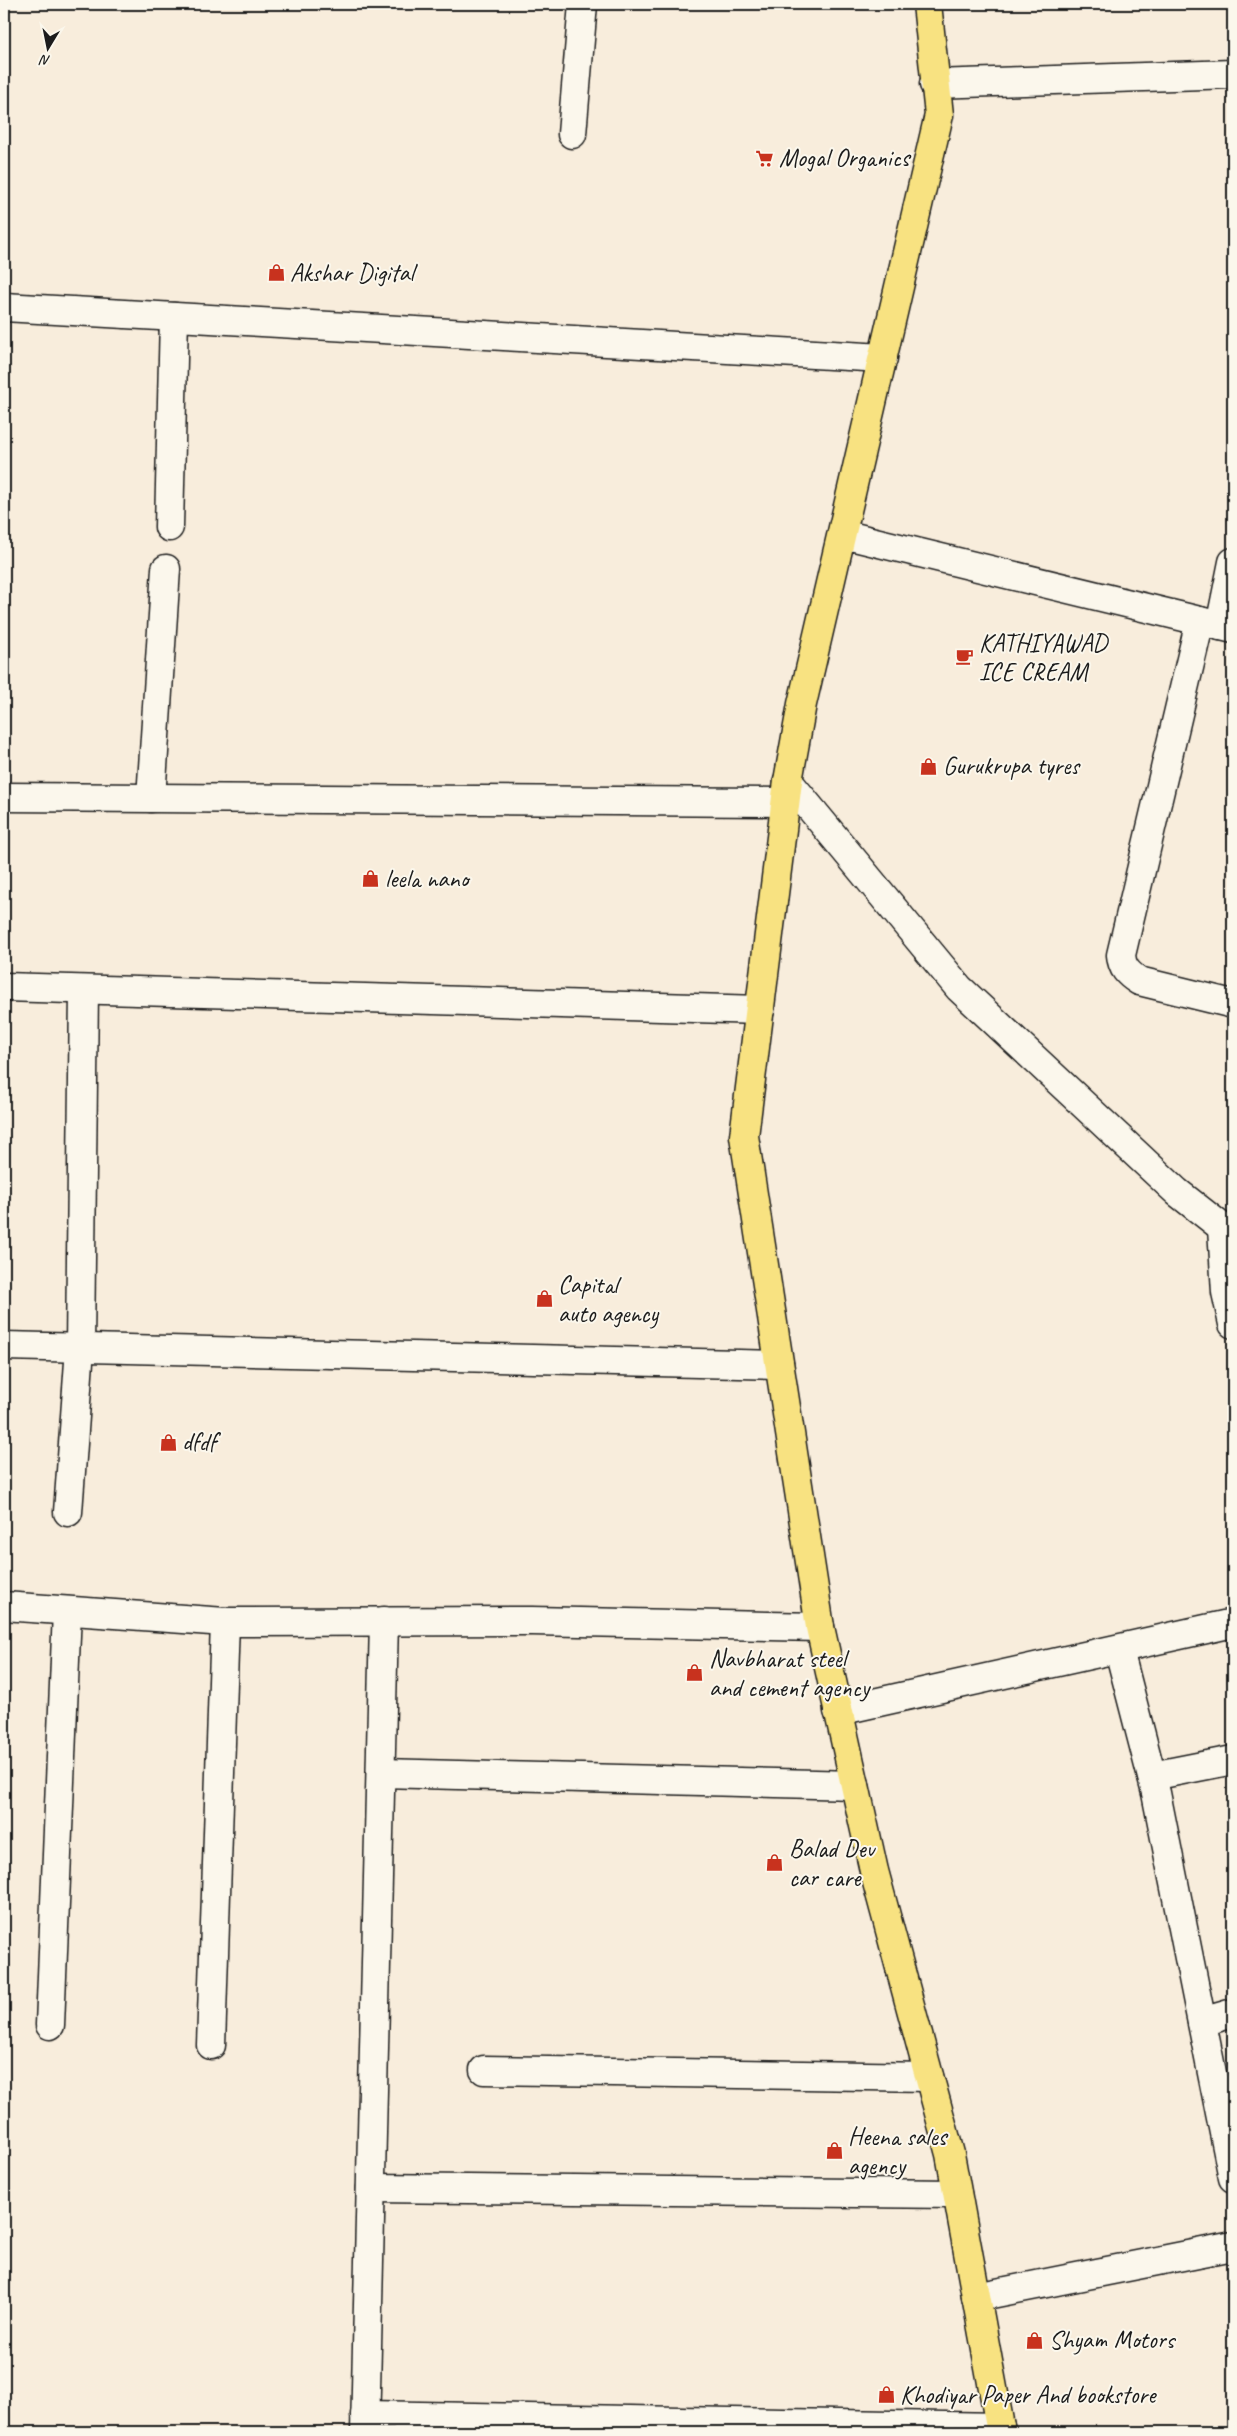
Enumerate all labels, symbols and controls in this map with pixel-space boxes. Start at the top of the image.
north arrow [22,22,72,72]
text: N [38,51,52,69]
place label: Mogal Organics [779,142,912,174]
supermarket icon: Mogal Organics [755,148,775,168]
place label: Akshar Digital [290,257,418,289]
shop icon: Akshar Digital [266,263,286,283]
place label: KATHIYAWAD ICE CREAM [979,627,1110,688]
cafe icon: KATHIYAWAD ICE CREAM [955,647,975,667]
place label: Gurukrupa tyres [943,750,1081,782]
shop icon: Gurukrupa tyres [919,756,939,776]
place label: leela nano [385,863,471,895]
shop icon: leela nano [361,869,381,889]
place label: Capital auto agency [558,1269,659,1330]
shop icon: Capital auto agency [534,1289,554,1309]
place label: dfdf [182,1426,221,1458]
shop icon: dfdf [158,1432,178,1452]
place label: Navbharat steel and cement agency [709,1643,872,1704]
shop icon: Navbharat steel and cement agency [685,1663,705,1683]
place label: Balad Dev car care [789,1833,877,1894]
shop icon: Balad Dev car care [765,1853,785,1873]
place label: Heena sales agency [848,2121,949,2182]
shop icon: Heena sales agency [824,2141,844,2161]
place label: Shyam Motors [1049,2324,1177,2356]
shop icon: Shyam Motors [1025,2330,1045,2350]
place label: Khodiyar Paper And bookstore [900,2379,1157,2411]
shop icon: Khodiyar Paper And bookstore [876,2385,896,2405]

